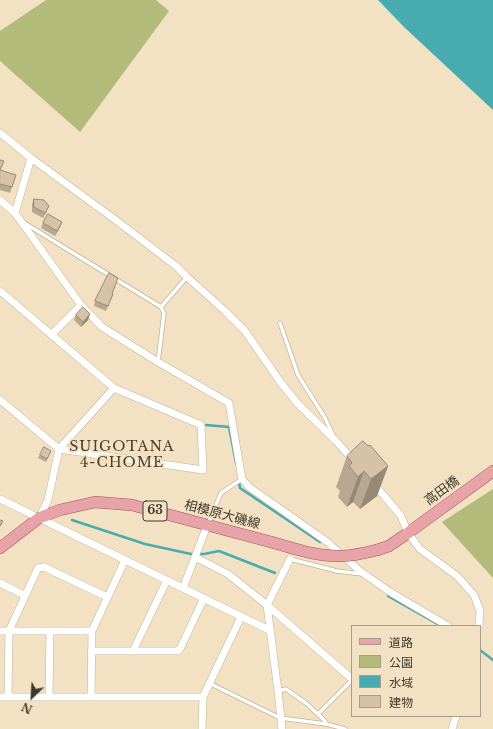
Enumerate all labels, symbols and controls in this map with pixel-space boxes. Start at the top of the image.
district label: SUIGOTANA 4-CHOME [69,439,175,472]
street label: 高田橋 [422,473,462,509]
street label: 相模原大磯線 [182,497,262,533]
road number: 63 [143,501,167,521]
legend [351,625,481,717]
text: 道路 [389,635,413,650]
text: 公園 [389,655,413,670]
text: 水域 [389,675,413,690]
north arrow [12,677,52,717]
text: 建物 [389,695,413,710]
text: N [19,699,35,716]

